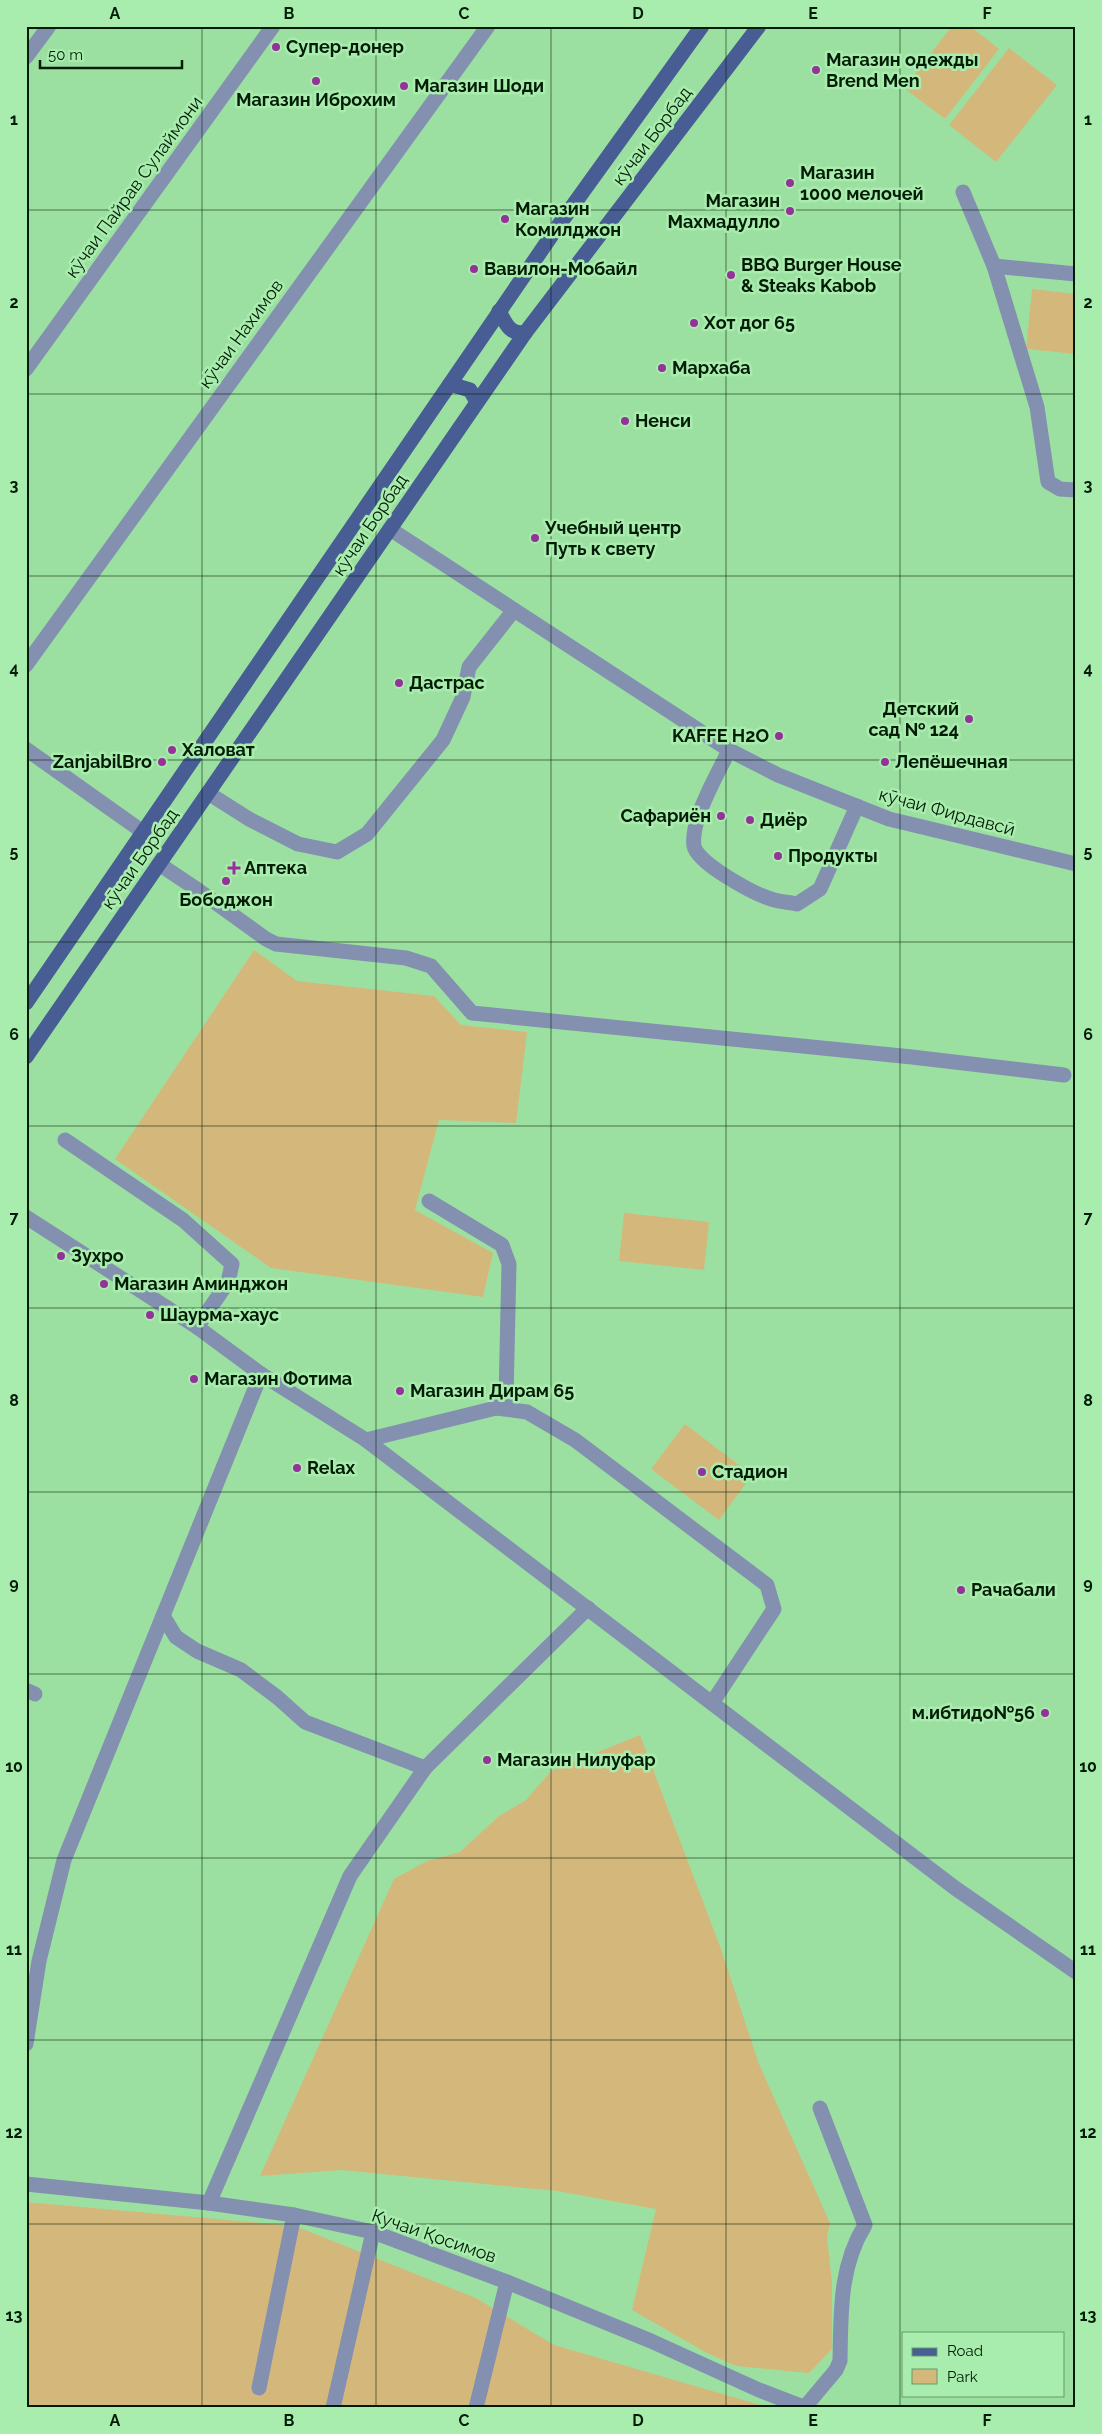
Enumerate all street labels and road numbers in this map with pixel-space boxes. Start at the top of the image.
street label: кӯчаи Борбад [608,82,696,189]
street label: кӯчаи Пайрав Сулаймони [61,92,207,282]
street label: кӯчаи Нахимов [194,275,287,392]
street label: кӯчаи Борбад [328,470,411,580]
street label: кӯчаи Фирдавсӣ [877,783,1018,840]
street label: кӯчаи Борбад [97,804,182,913]
street label: Кучаи Қосимов [369,2204,499,2267]

